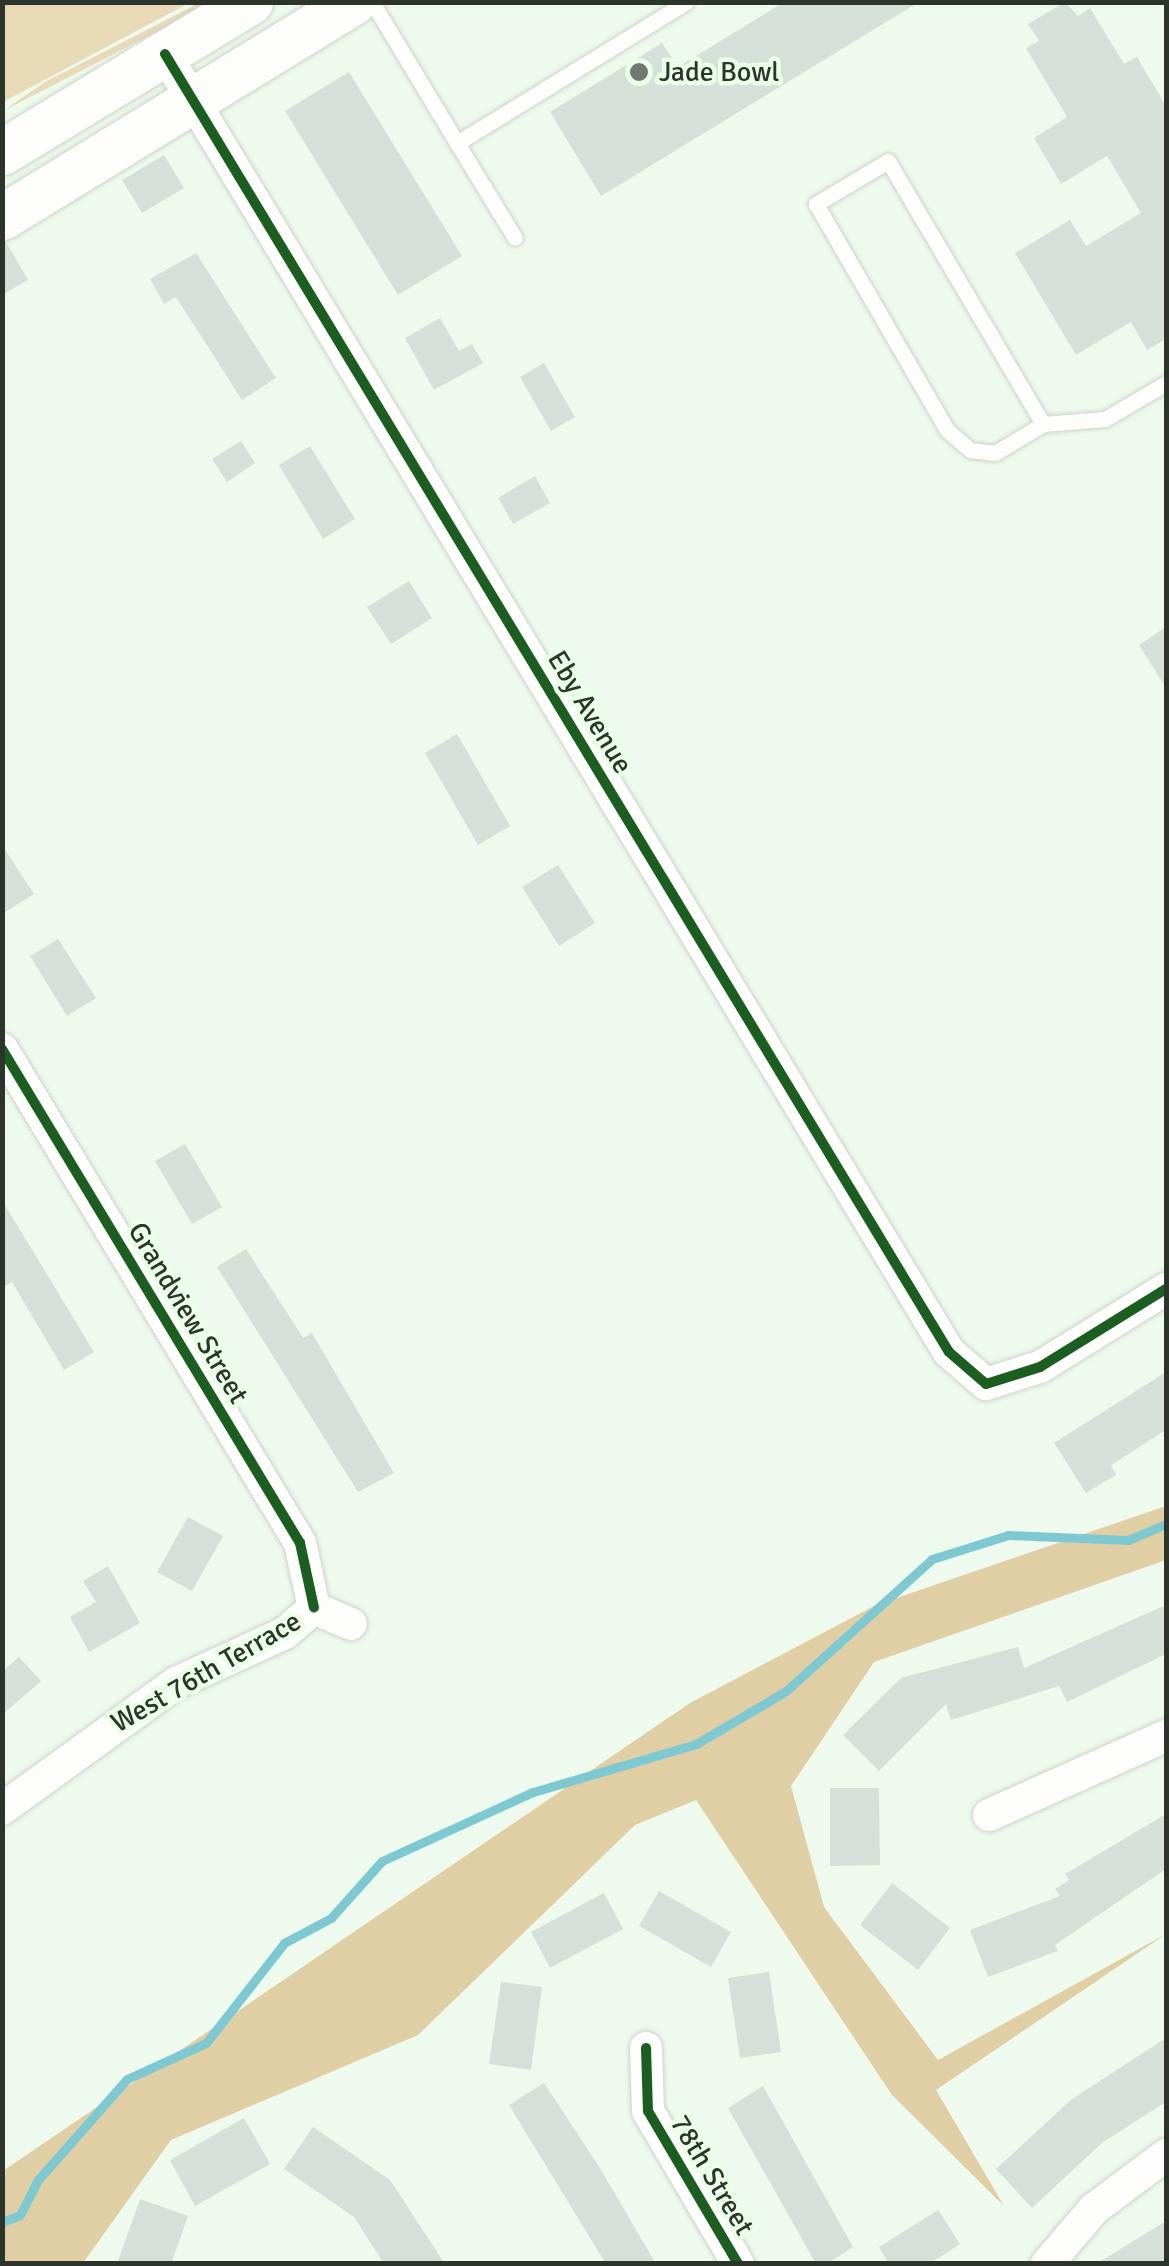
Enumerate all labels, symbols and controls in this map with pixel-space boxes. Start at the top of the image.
place label: Jade Bowl [659,55,780,89]
marker: Jade Bowl [628,61,650,83]
street label: Eby Avenue [540,644,640,780]
street label: Grandview Street [121,1216,255,1410]
street label: West 76th Terrace [105,1604,307,1740]
street label: 78th Street [663,2109,761,2241]

